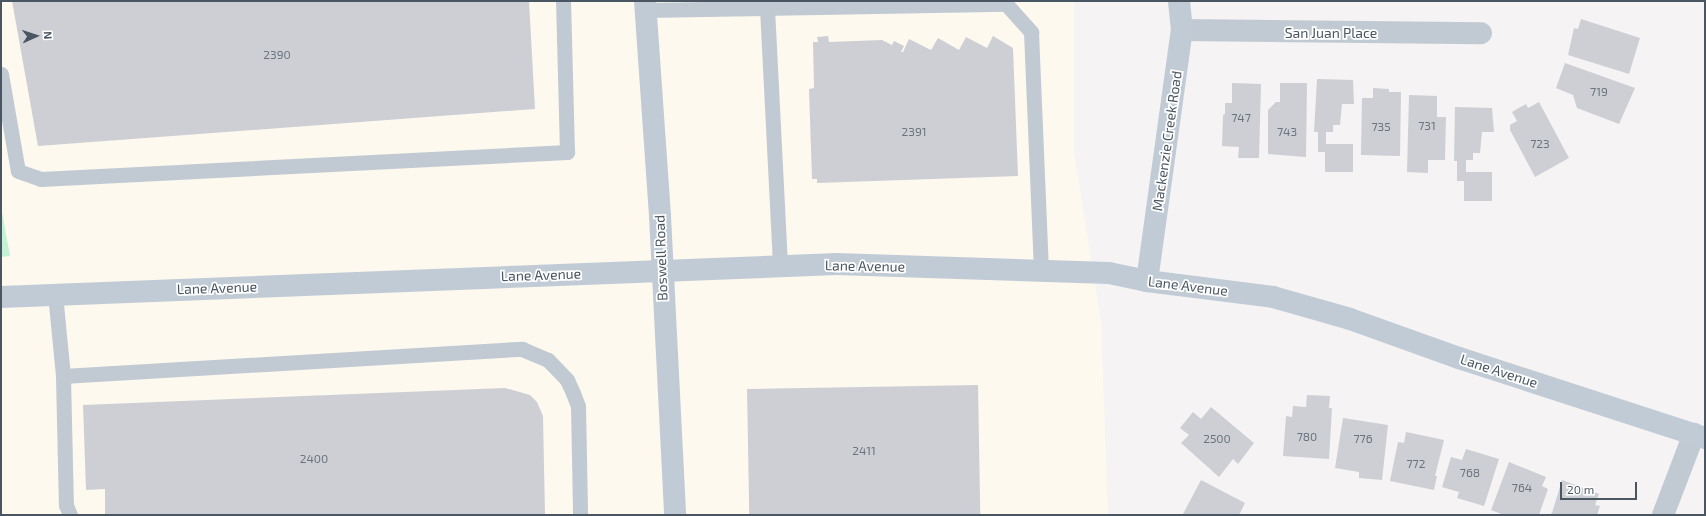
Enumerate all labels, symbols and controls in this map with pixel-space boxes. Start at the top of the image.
north arrow [16,16,56,56]
street label: San Juan Place [1285,25,1377,41]
text: N [42,31,55,40]
house number: 2390 [263,48,291,62]
street label: Mackenzie Creek Road [1149,70,1185,212]
house number: 719 [1590,85,1608,99]
house number: 747 [1231,111,1251,125]
house number: 731 [1418,119,1436,133]
house number: 735 [1371,120,1391,134]
house number: 2391 [901,125,927,139]
house number: 743 [1277,125,1297,139]
house number: 723 [1530,137,1550,151]
street label: Boswell Road [651,215,671,301]
street label: Lane Avenue [825,257,905,275]
street label: Lane Avenue [500,265,582,285]
street label: Lane Avenue [1147,273,1229,299]
street label: Lane Avenue [176,278,258,298]
street label: Lane Avenue [1458,351,1540,391]
house number: 780 [1297,430,1317,444]
house number: 2500 [1203,432,1231,446]
house number: 776 [1353,432,1373,446]
house number: 2411 [852,444,876,458]
house number: 2400 [300,452,328,466]
house number: 772 [1406,457,1426,471]
house number: 768 [1460,466,1480,480]
scale bar [1562,474,1639,500]
house number: 764 [1512,481,1532,495]
text: 20 m [1567,482,1594,496]

